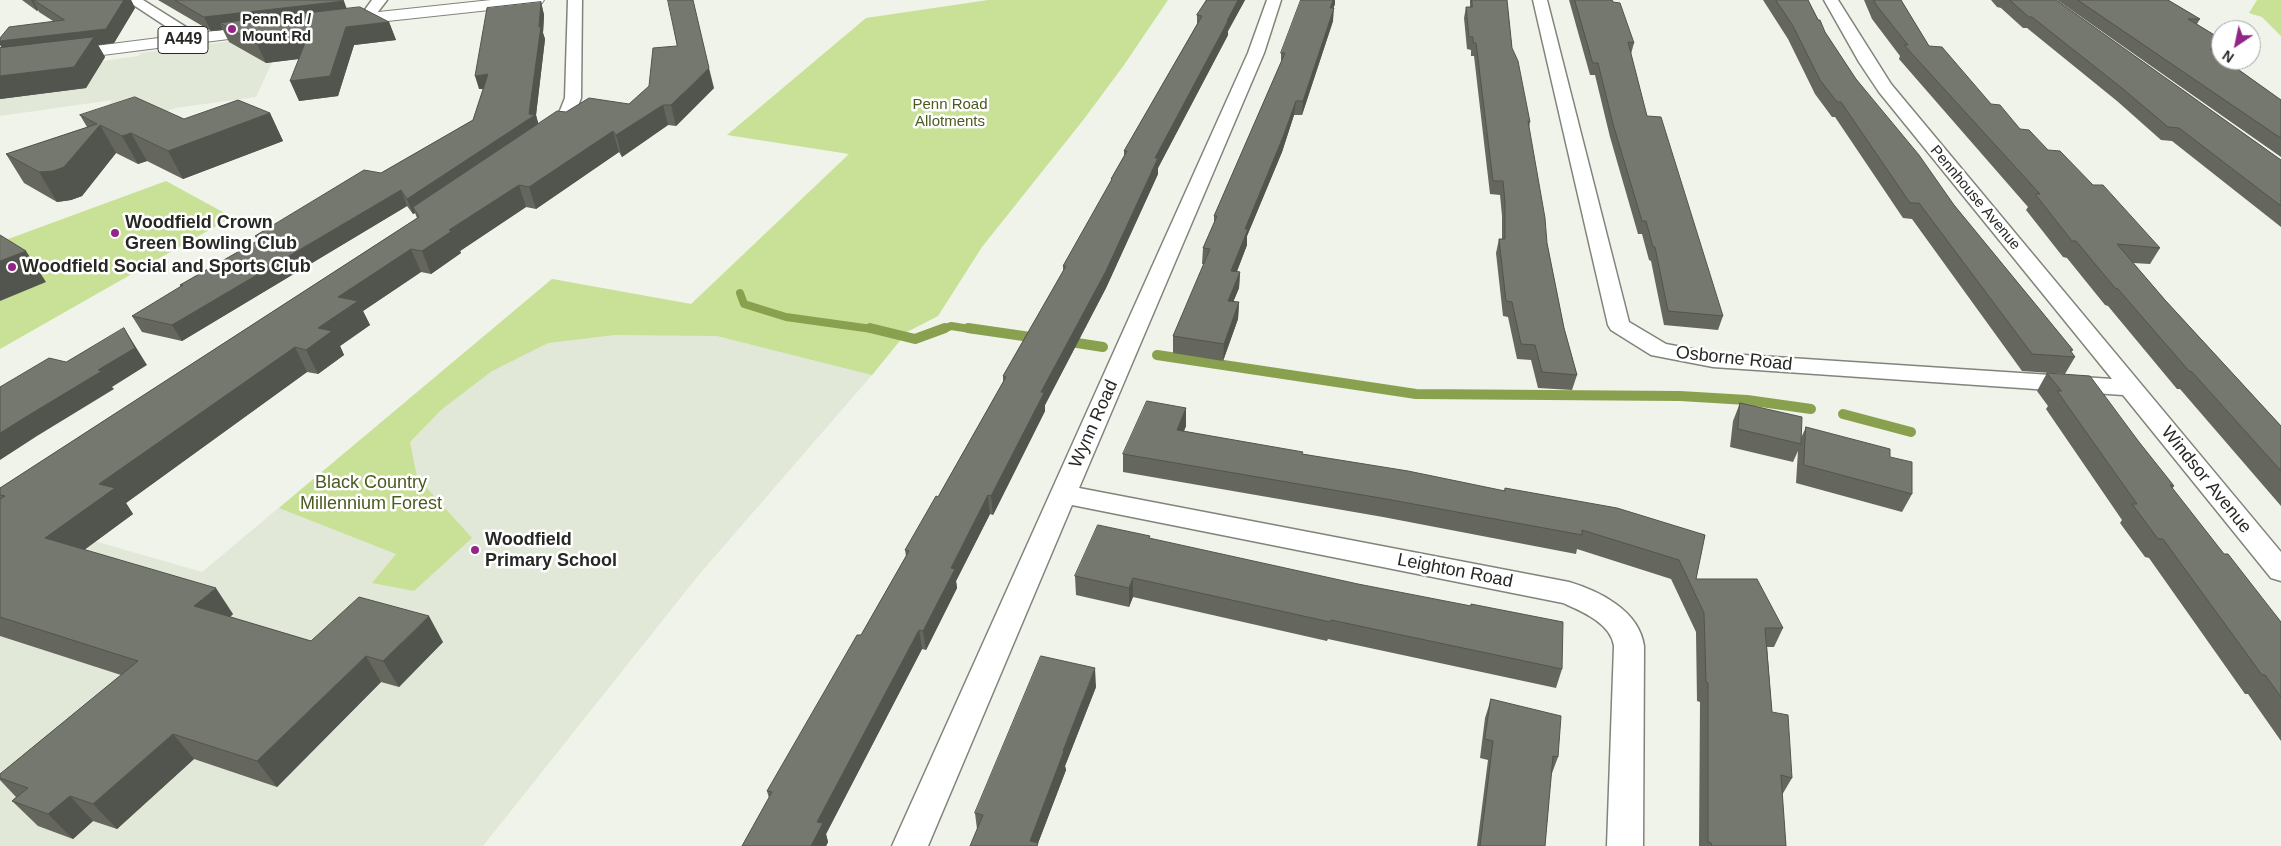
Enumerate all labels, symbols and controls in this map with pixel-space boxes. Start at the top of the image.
place label: Penn Rd / Mount Rd [242,11,311,46]
north arrow [2211,20,2261,70]
marker: Penn Rd / Mount Rd [226,23,238,35]
road number: A449 [158,26,208,54]
text: N [2220,47,2237,66]
park label: Penn Road Allotments [912,96,988,131]
street label: Pennhouse Avenue [1926,142,2024,254]
place label: Woodfield Crown Green Bowling Club [125,212,297,254]
marker: Woodfield Crown Green Bowling Club [109,227,121,239]
place label: Woodfield Social and Sports Club [22,256,311,278]
marker: Woodfield Social and Sports Club [6,261,18,273]
street label: Osborne Road [1675,342,1793,376]
street label: Wynn Road [1065,377,1123,471]
street label: Windsor Avenue [2156,422,2256,538]
park label: Black Country Millennium Forest [300,472,442,514]
place label: Woodfield Primary School [485,529,617,572]
marker: Woodfield Primary School [469,544,481,556]
street label: Leighton Road [1395,549,1515,593]

